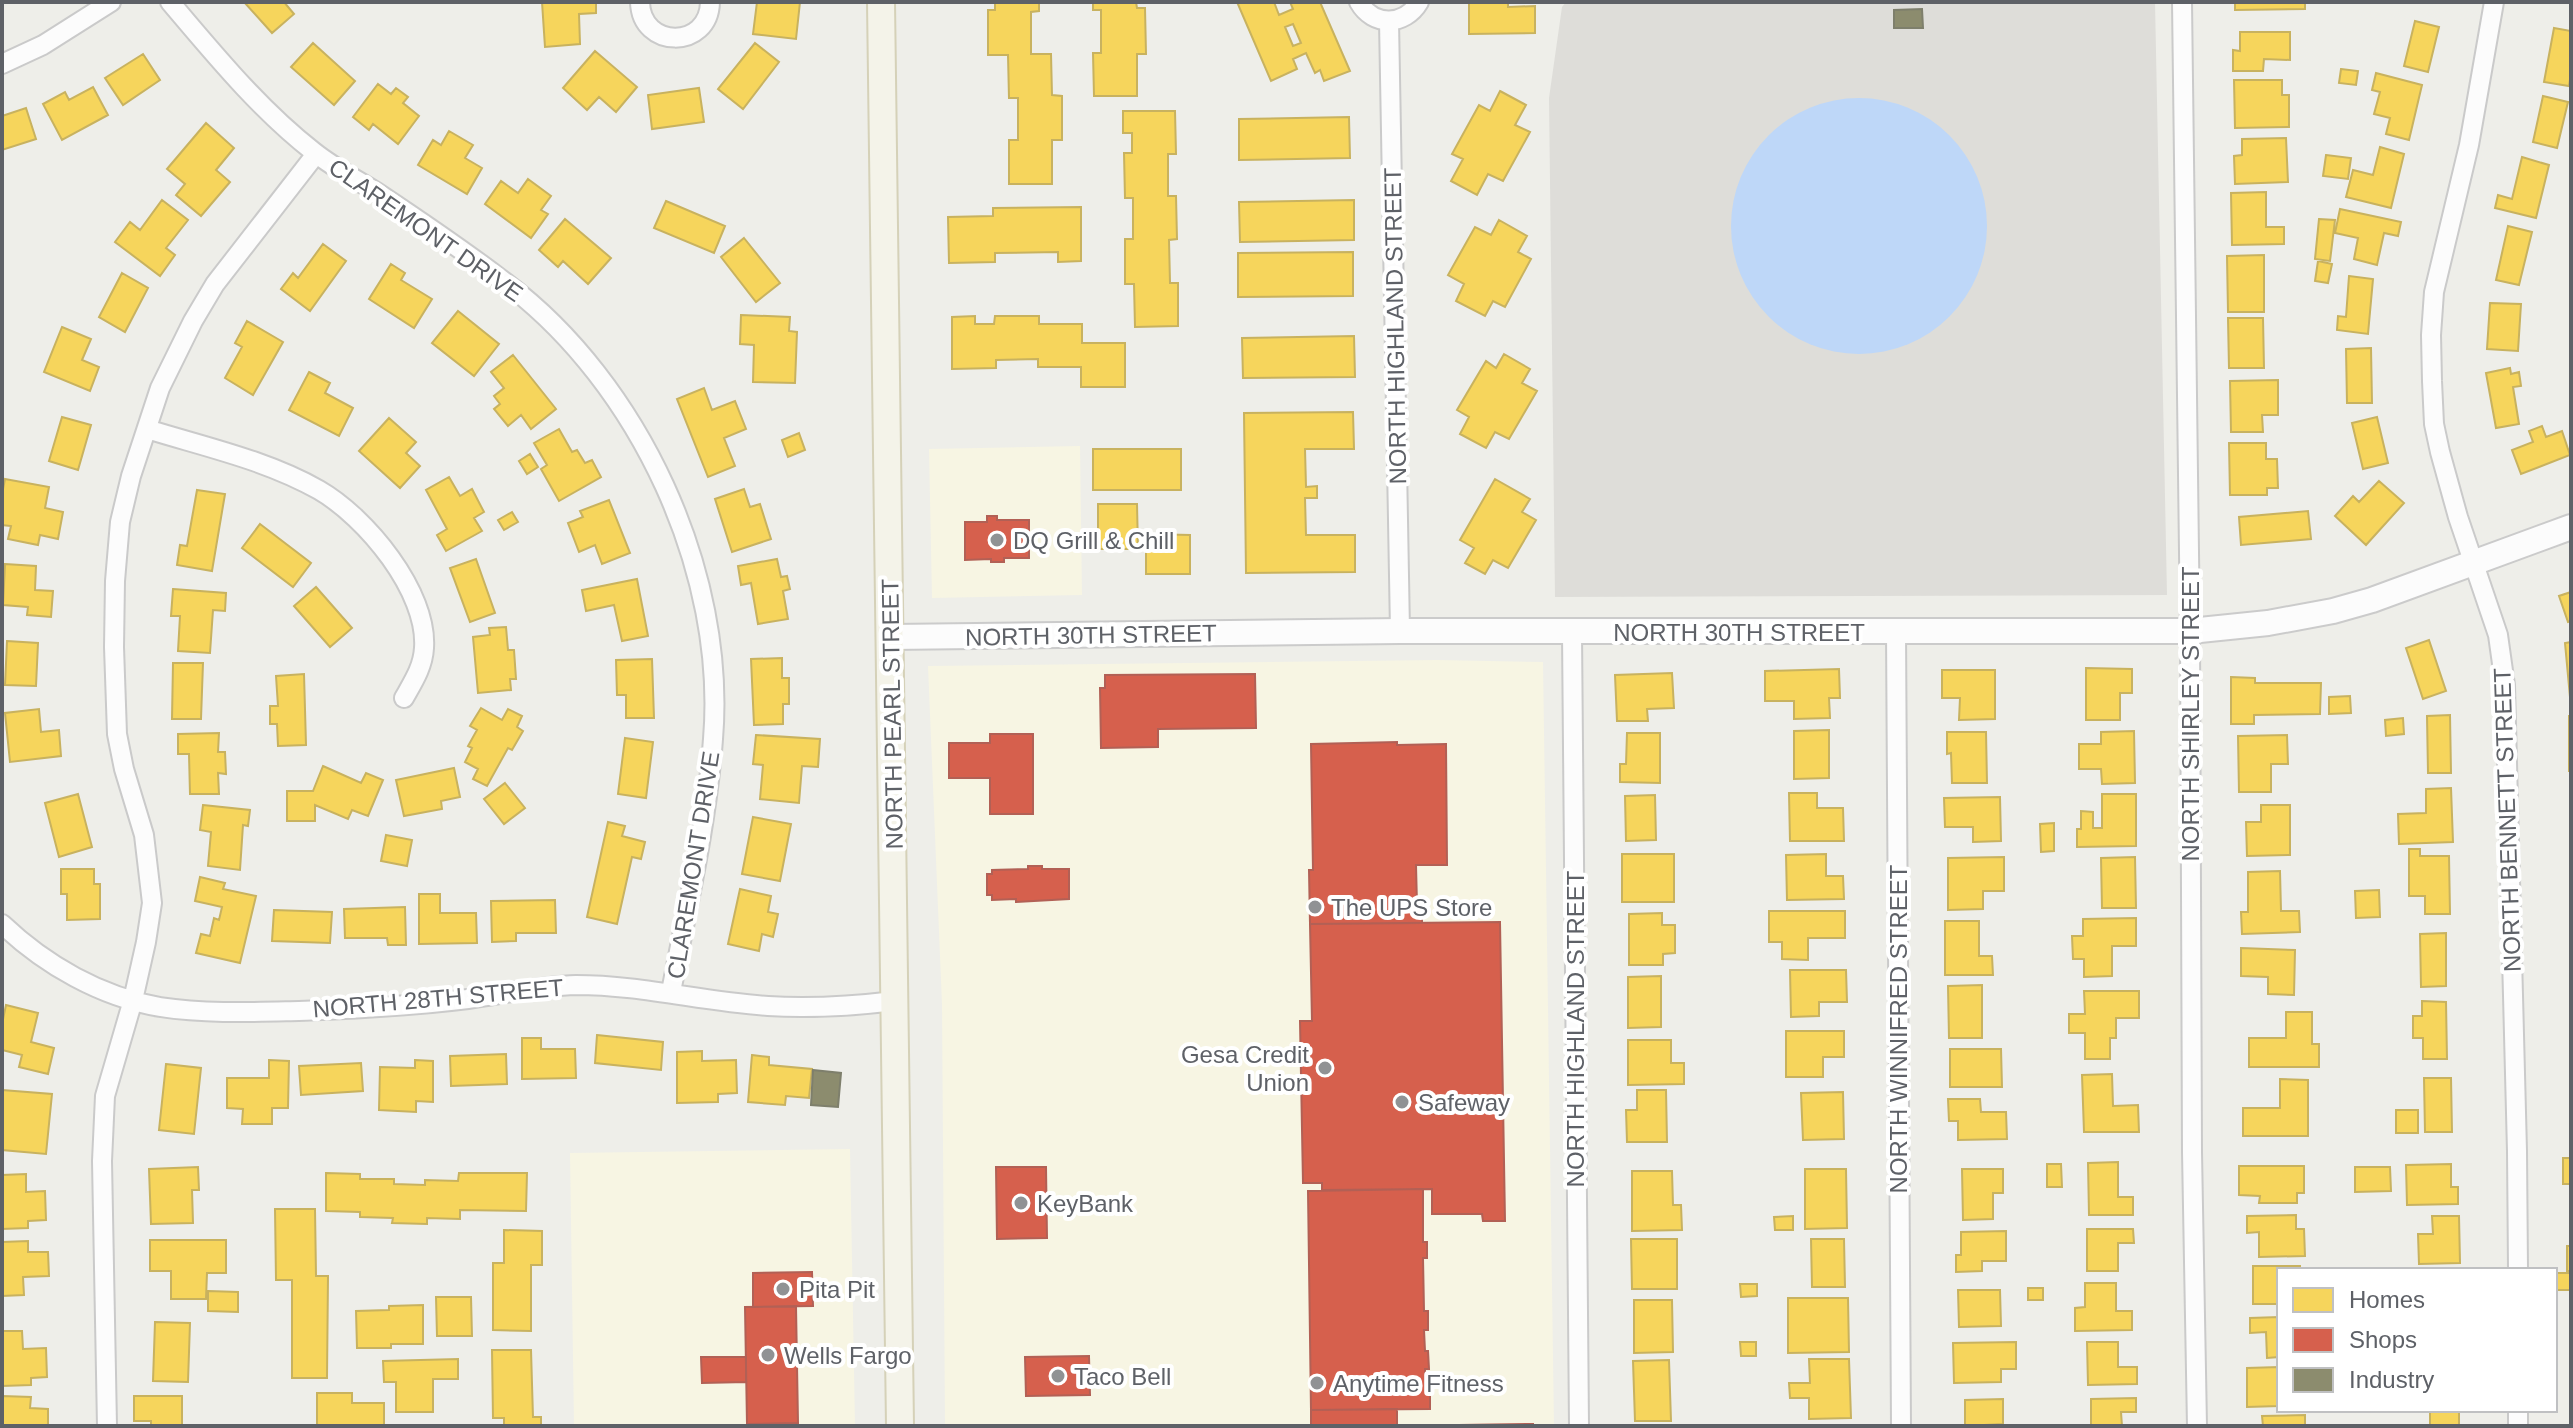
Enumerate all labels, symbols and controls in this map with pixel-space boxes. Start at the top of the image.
street label: CLAREMONT DRIVE [324,153,528,307]
street label: NORTH HIGHLAND STREET [1379,167,1411,485]
place label: DQ Grill & Chill [1013,527,1174,554]
marker: DQ Grill & Chill [988,531,1006,549]
street label: NORTH SHIRLEY STREET [2177,566,2204,862]
street label: NORTH PEARL STREET [876,578,908,850]
street label: NORTH 30TH STREET [965,619,1217,651]
street label: NORTH 30TH STREET [1613,619,1865,646]
street label: NORTH BENNETT STREET [2488,667,2526,973]
street label: CLAREMONT DRIVE [662,749,724,981]
street label: NORTH WINNIFRED STREET [1885,864,1912,1193]
street label: NORTH HIGHLAND STREET [1562,870,1589,1187]
place label: The UPS Store [1331,894,1492,921]
marker: The UPS Store [1306,898,1324,916]
street label: NORTH 28TH STREET [312,974,565,1022]
place label: Gesa Credit Union [1181,1041,1309,1096]
marker: Gesa Credit Union [1316,1059,1334,1077]
place label: Safeway [1418,1089,1510,1116]
marker: Safeway [1393,1093,1411,1111]
place label: KeyBank [1037,1190,1134,1217]
marker: KeyBank [1012,1194,1030,1212]
legend [2277,1268,2557,1412]
place label: Pita Pit [799,1276,875,1303]
marker: Pita Pit [774,1280,792,1298]
text: Homes [2349,1286,2425,1313]
text: Shops [2349,1326,2417,1353]
place label: Wells Fargo [784,1342,912,1369]
marker: Wells Fargo [759,1346,777,1364]
place label: Taco Bell [1074,1363,1171,1390]
text: Industry [2349,1366,2434,1393]
marker: Taco Bell [1049,1367,1067,1385]
place label: Anytime Fitness [1333,1370,1504,1397]
marker: Anytime Fitness [1308,1374,1326,1392]

